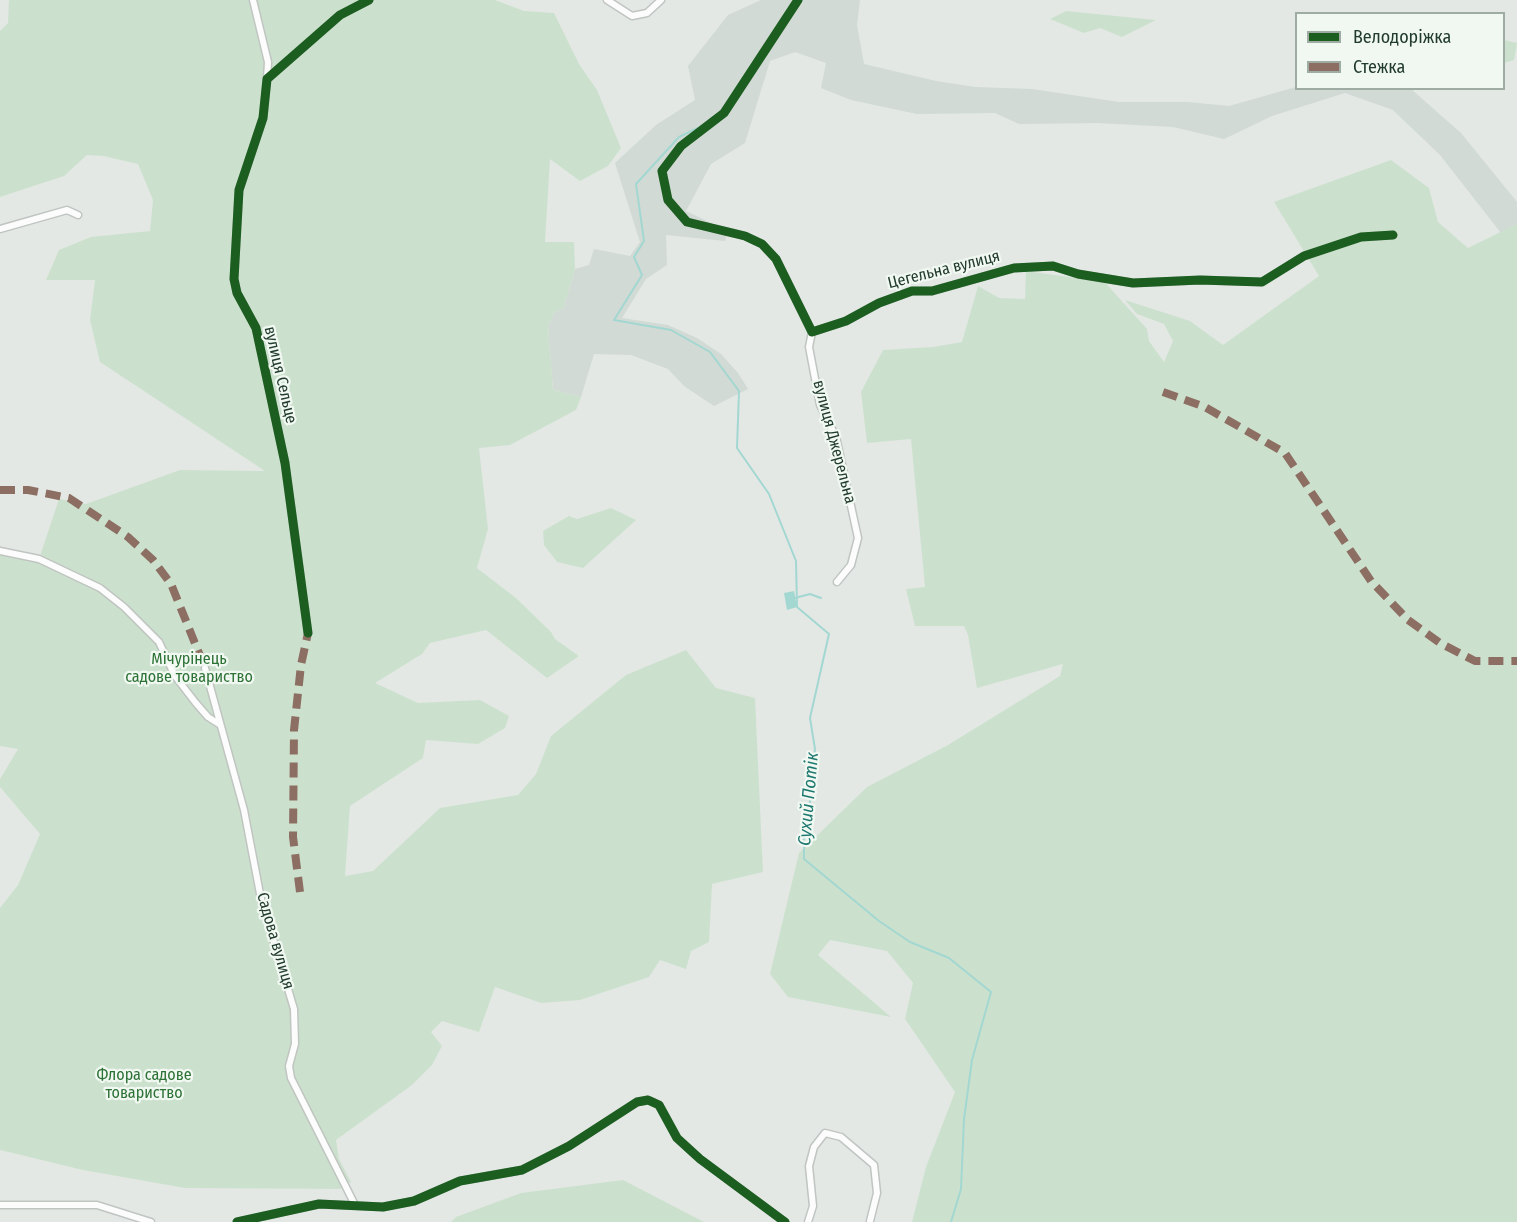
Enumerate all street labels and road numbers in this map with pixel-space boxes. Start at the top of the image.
street label: Цегельна вулиця [886,247,1002,293]
street label: вулиця Сельце [259,325,301,425]
street label: вулиця Джерельна [808,378,860,506]
street label: Садова вулиця [252,890,298,992]

